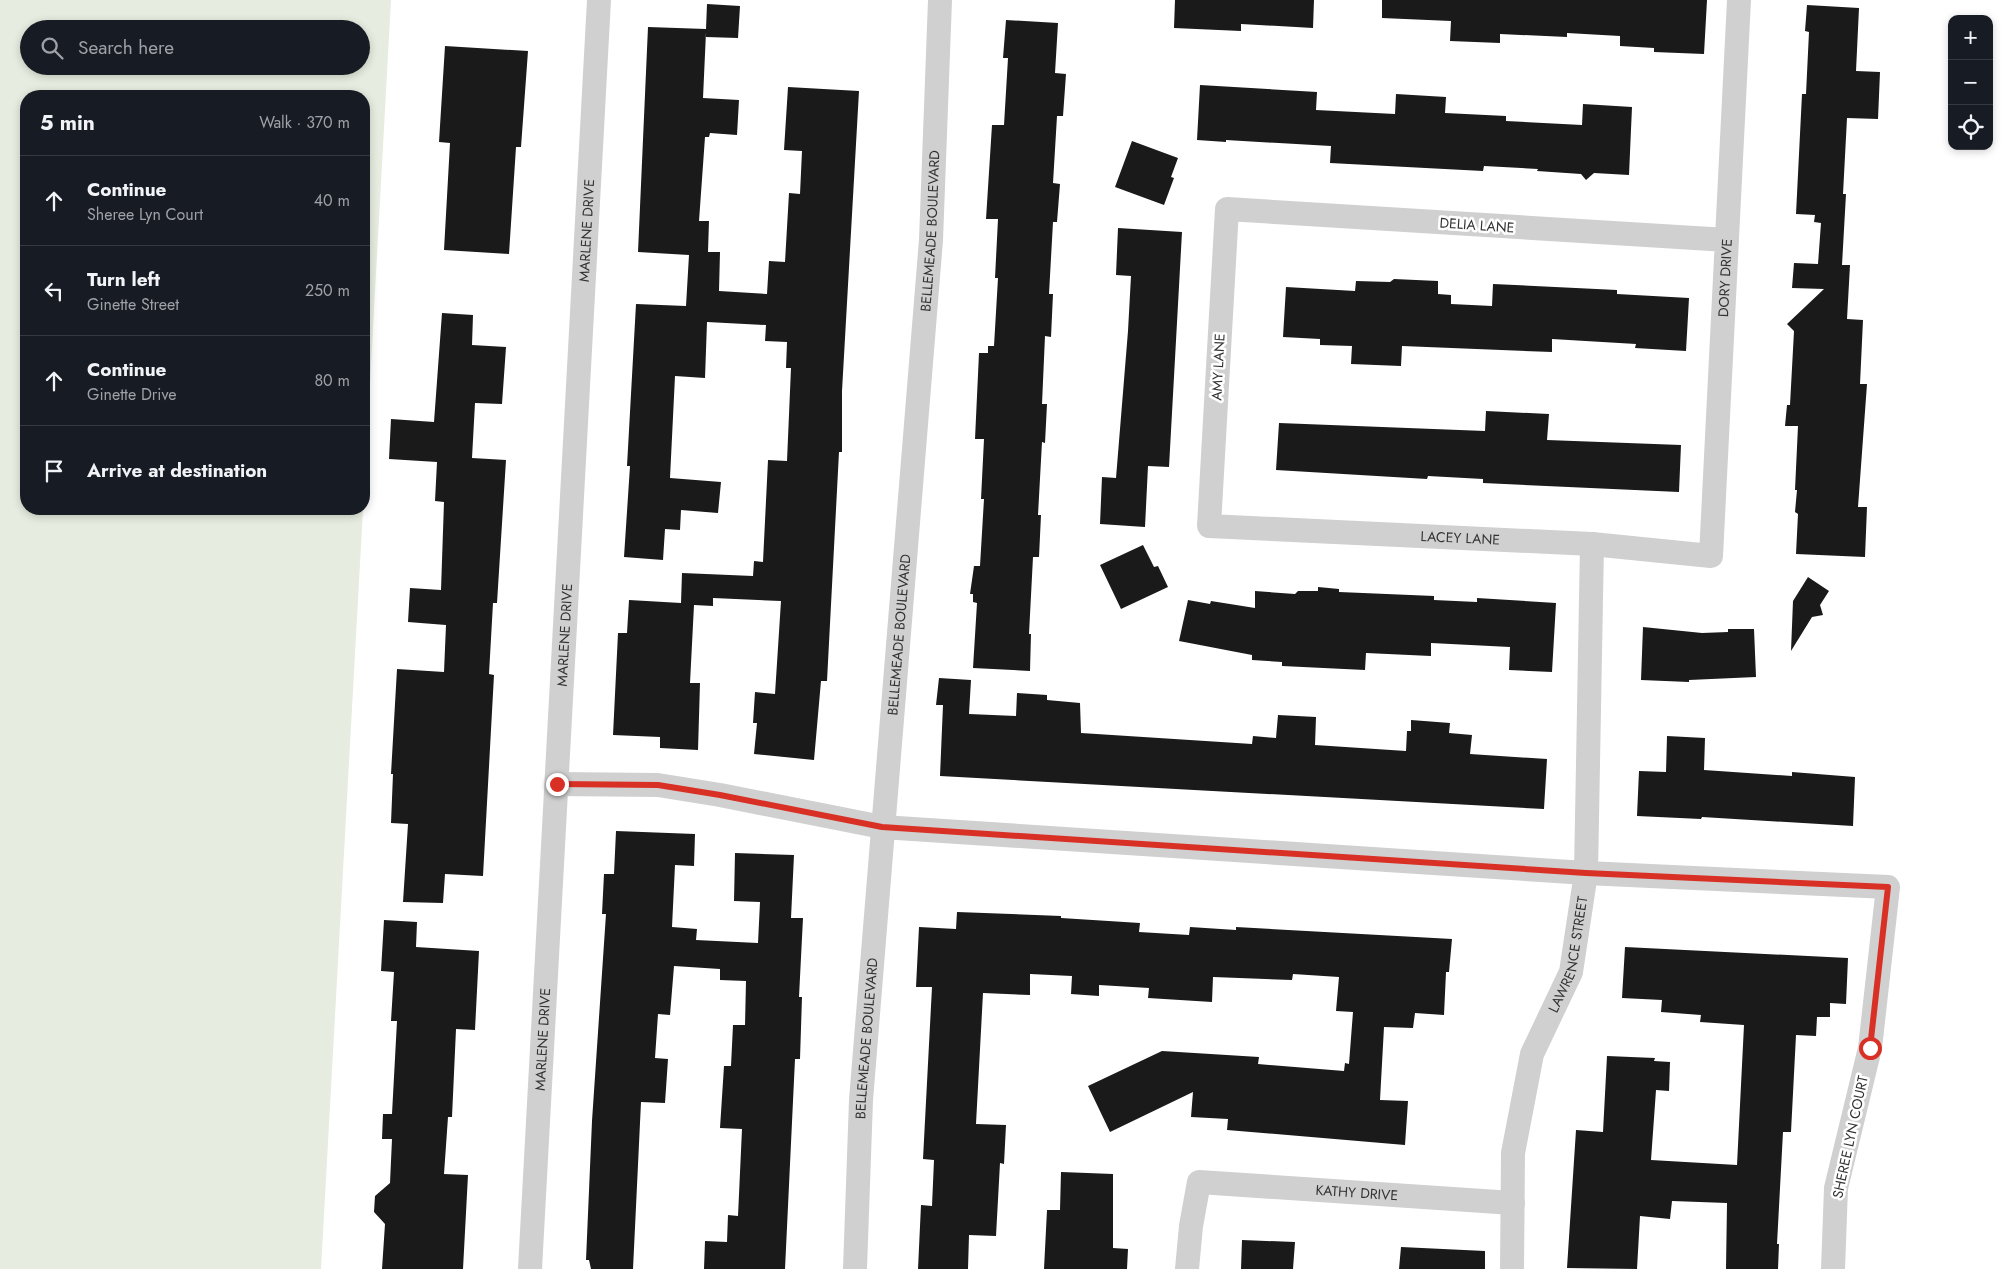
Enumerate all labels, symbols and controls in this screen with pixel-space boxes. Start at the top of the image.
map controls [1948,15,1993,150]
button: + [1948,15,1993,60]
search box [20,20,370,75]
icon: search [38,34,66,62]
text: Search here [78,34,174,61]
button: − [1948,60,1993,105]
button: locate [1948,105,1993,150]
text: 5 min [40,108,95,138]
text: Walk · 370 m [259,111,350,134]
street label: BELLEMEADE BOULEVARD [915,150,944,312]
text: Continue [87,176,166,203]
street label: MARLENE DRIVE [574,179,599,282]
icon: ahead [40,187,68,215]
text: 40 m [314,189,350,212]
text: Sheree Lyn Court [87,203,203,226]
street label: DELIA LANE [1439,212,1515,238]
street label: DORY DRIVE [1713,238,1737,317]
text: Turn left [87,266,160,293]
icon: left [40,277,68,305]
text: 250 m [305,279,350,302]
text: Ginette Street [87,293,179,316]
street label: AMY LANE [1206,333,1230,401]
text: Continue [87,356,166,383]
icon: ahead [40,367,68,395]
text: 80 m [314,369,350,392]
text: Ginette Drive [87,383,177,406]
icon: arrive [40,457,68,485]
text: Arrive at destination [87,457,267,484]
street label: LACEY LANE [1420,526,1500,550]
street label: BELLEMEADE BOULEVARD [882,553,915,716]
street label: MARLENE DRIVE [552,583,577,687]
route end [546,773,569,796]
street label: LAWRENCE STREET [1543,894,1592,1016]
street label: BELLEMEADE BOULEVARD [850,957,883,1119]
street label: MARLENE DRIVE [530,987,555,1091]
route start [1859,1037,1882,1060]
street label: SHEREE LYN COURT [1827,1073,1873,1200]
street label: KATHY DRIVE [1315,1180,1399,1205]

